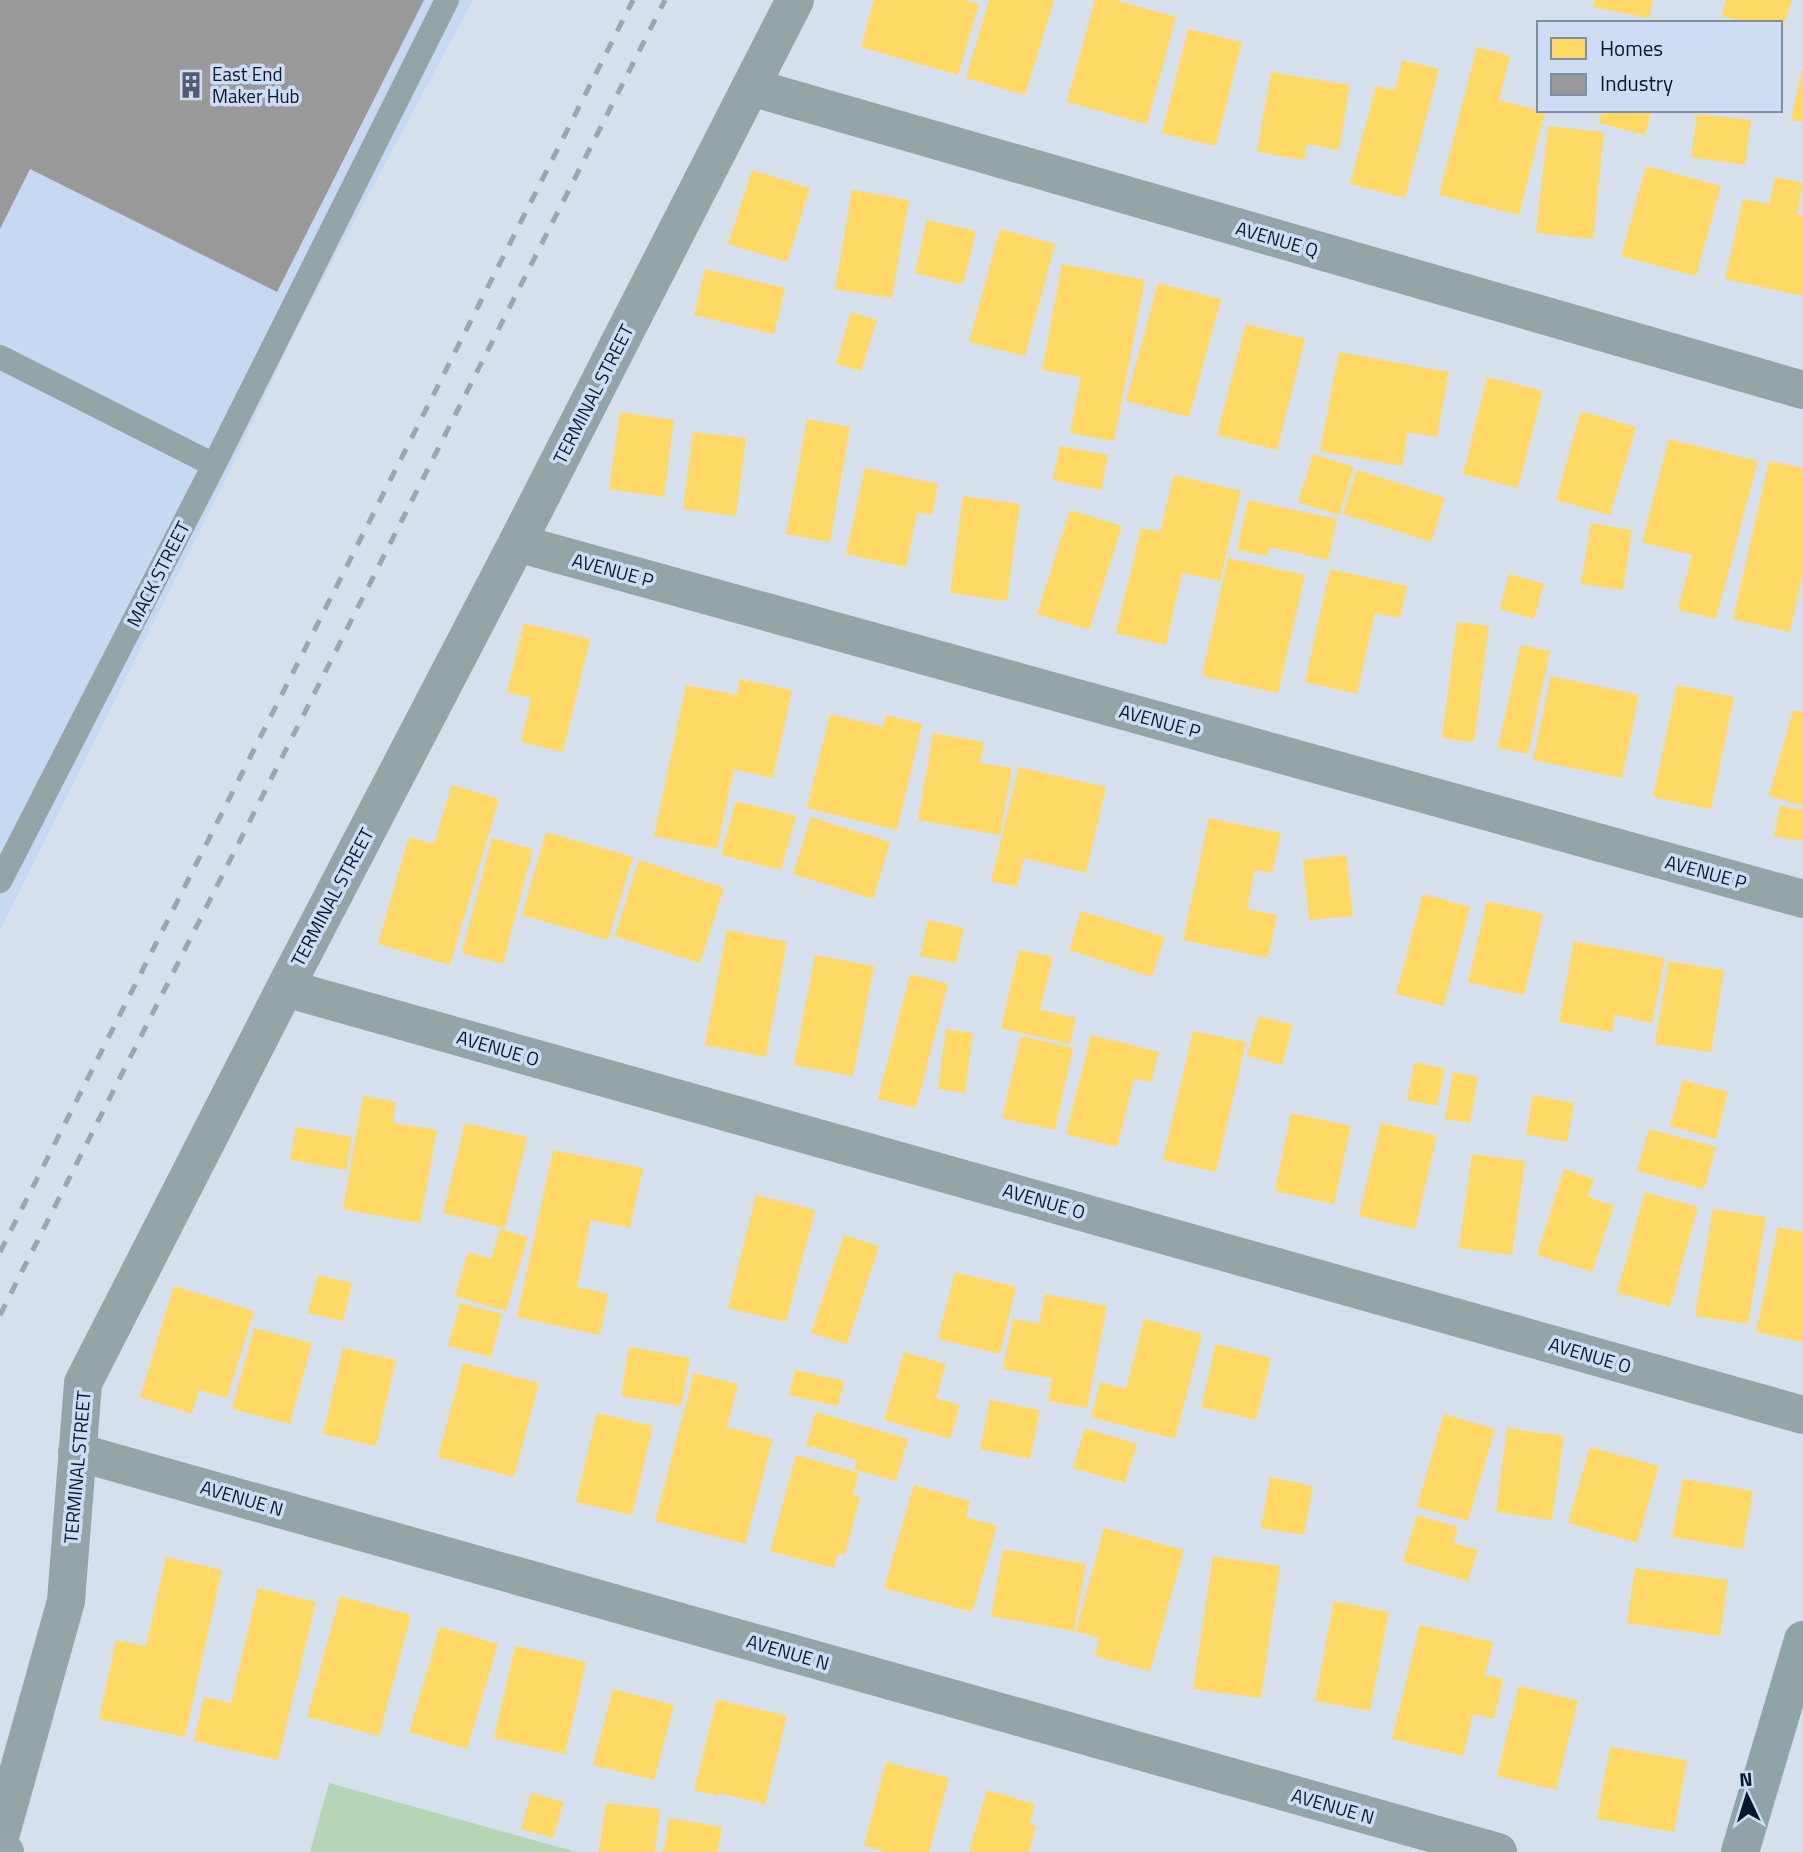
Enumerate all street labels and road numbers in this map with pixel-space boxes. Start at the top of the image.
street label: AVENUE Q [1232,213,1322,264]
street label: TERMINAL STREET [545,319,640,469]
street label: MACK STREET [118,516,197,632]
street label: AVENUE P [569,545,657,594]
street label: AVENUE P [1116,696,1204,745]
street label: TERMINAL STREET [283,822,380,971]
street label: AVENUE P [1662,847,1750,896]
street label: AVENUE O [453,1022,543,1073]
street label: AVENUE O [999,1175,1089,1226]
street label: AVENUE O [1545,1329,1635,1380]
street label: TERMINAL STREET [55,1389,98,1545]
street label: AVENUE N [197,1472,287,1523]
street label: AVENUE N [743,1626,833,1677]
street label: AVENUE N [1288,1780,1378,1831]

